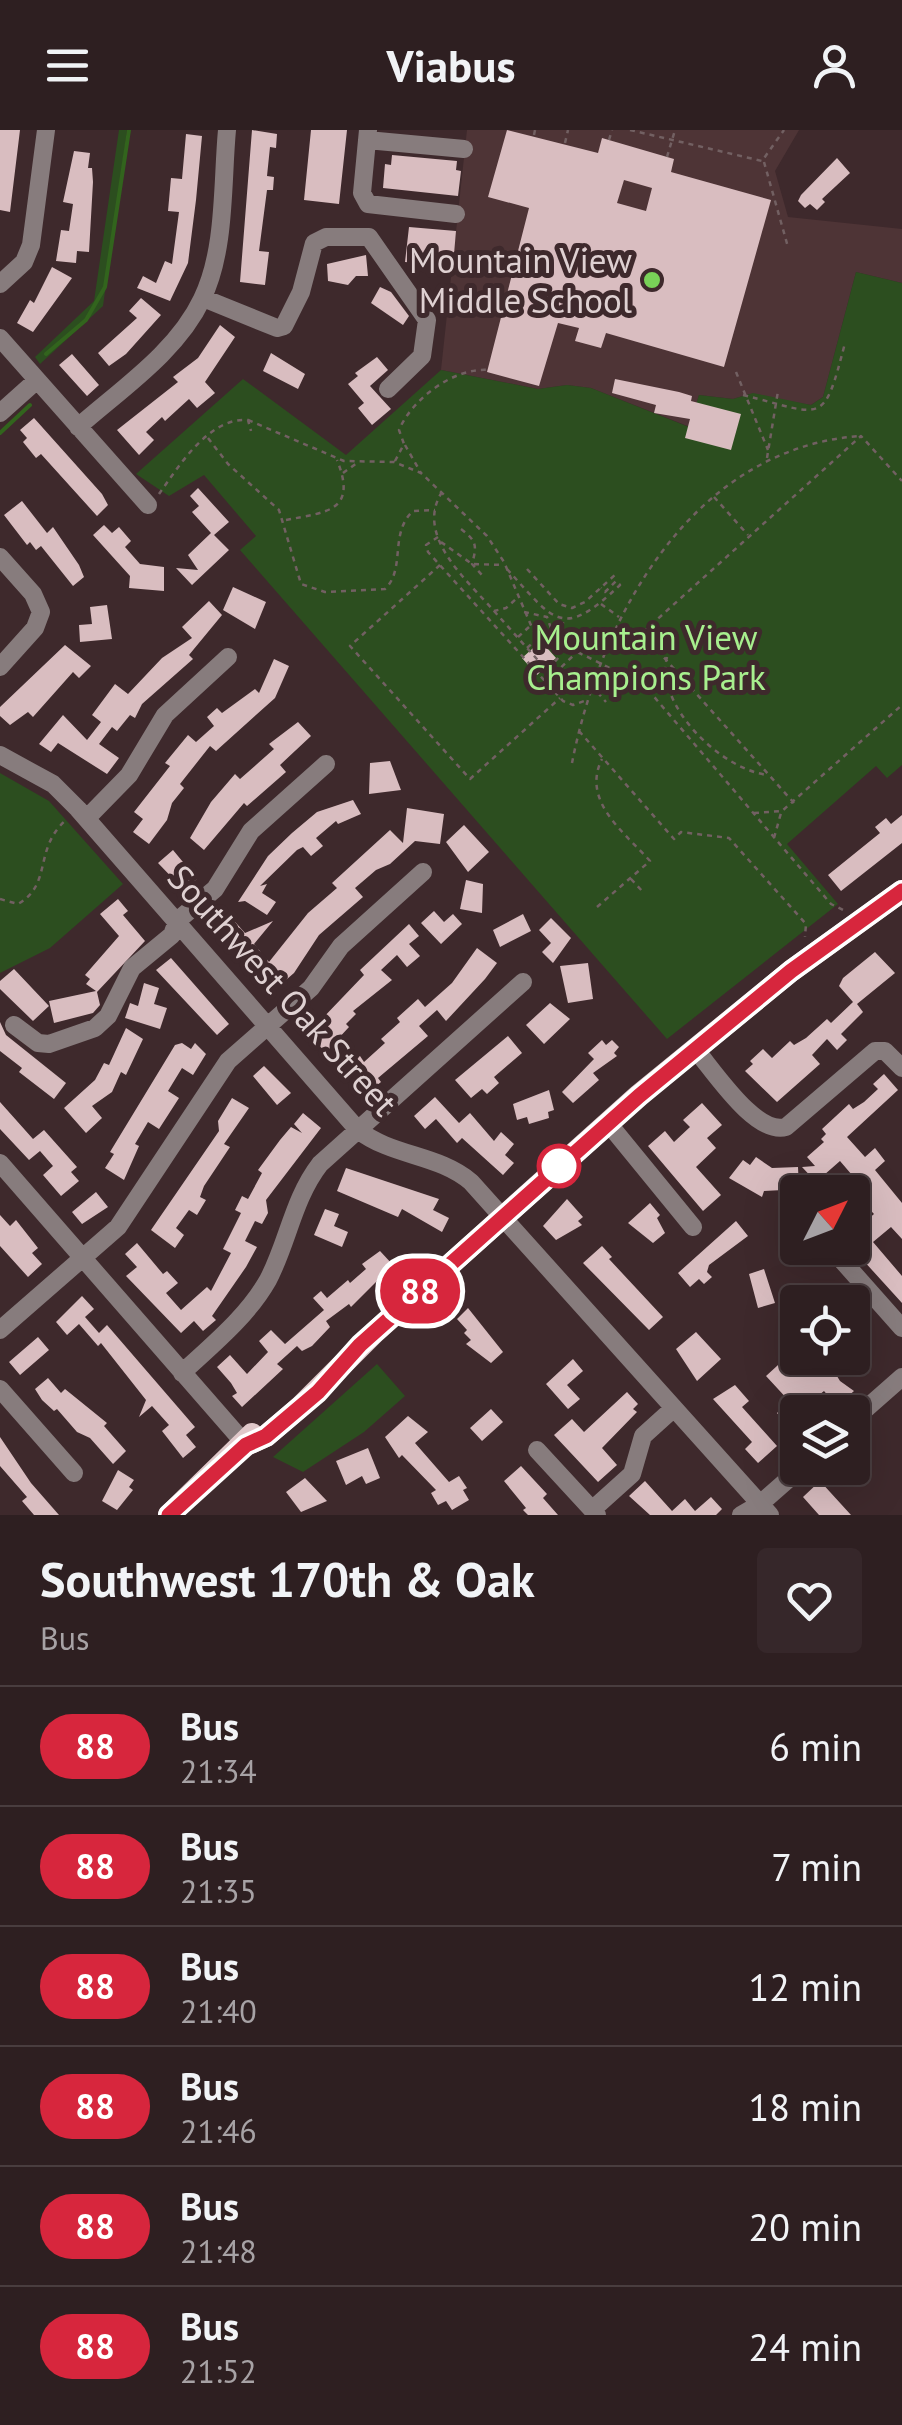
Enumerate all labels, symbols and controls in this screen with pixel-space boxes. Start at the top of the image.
text: Viabus [387,36,515,94]
icon: menu [40,38,95,93]
icon: person [807,38,862,93]
place label: Mountain View Middle School [409,237,632,323]
marker: Mountain View Middle School [641,269,663,291]
park label: Mountain View Champions Park [526,614,766,700]
street label: Southwest Oak Street [158,855,408,1125]
unlabelled marker [538,1145,580,1187]
north arrow [780,1175,870,1265]
map controls [780,1175,870,1485]
line badge: 88 [375,1258,465,1324]
text: 88 [400,1268,440,1314]
button: locate [780,1285,870,1375]
button: layers [780,1395,870,1485]
text: Southwest 170th & Oak [40,1548,535,1610]
button: heart [757,1548,862,1653]
text: Bus [40,1617,89,1659]
text: Bus [180,1701,239,1750]
text: 6 min [769,1722,862,1771]
text: 88 [75,1723,115,1769]
text: 21:34 [180,1750,257,1792]
text: Bus [180,1821,239,1870]
text: 7 min [771,1842,862,1891]
text: 88 [75,1843,115,1889]
text: 21:35 [180,1870,257,1912]
text: Bus [180,1941,239,1990]
text: 12 min [749,1962,862,2011]
text: 88 [75,1963,115,2009]
text: 21:40 [180,1990,257,2032]
text: Bus [180,2061,239,2110]
text: 18 min [749,2082,862,2131]
text: 88 [75,2083,115,2129]
text: 21:46 [180,2110,257,2152]
text: Bus [180,2181,239,2230]
text: 20 min [749,2202,862,2251]
text: 88 [75,2203,115,2249]
text: 21:48 [180,2230,257,2272]
text: Bus [180,2301,239,2350]
text: 24 min [749,2322,862,2371]
text: 88 [75,2323,115,2369]
text: 21:52 [180,2350,257,2392]

